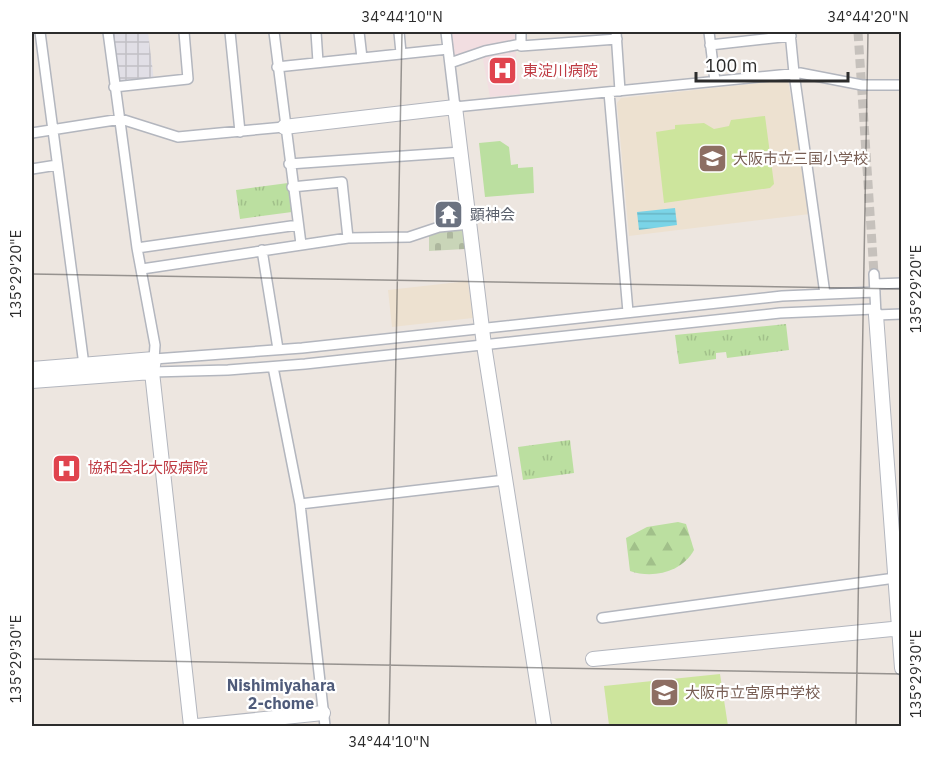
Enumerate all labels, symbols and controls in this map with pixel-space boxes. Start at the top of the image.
text: 34°44'10"N [361,7,443,26]
text: 34°44'20"N [827,7,909,26]
scale bar [696,45,848,83]
text: 100 m [705,54,757,77]
hospital icon: 東淀川病院 [486,55,518,87]
place label: 東淀川病院 [523,61,598,80]
school or university icon: 大阪市立三国小学校 [696,143,728,175]
place label: 大阪市立三国小学校 [733,149,868,168]
temple icon: 顕神会 [433,199,465,231]
place label: 顕神会 [470,205,515,224]
text: 135°29'20"E [6,230,25,318]
text: 135°29'20"E [906,245,925,333]
hospital icon: 協和会北大阪病院 [51,452,83,484]
place label: 協和会北大阪病院 [88,458,208,477]
text: 135°29'30"E [6,615,25,703]
text: 135°29'30"E [906,630,925,718]
district label: Nishimiyahara 2-chome [227,675,335,713]
school or university icon: 大阪市立宮原中学校 [648,677,680,709]
place label: 大阪市立宮原中学校 [685,683,820,702]
text: 34°44'10"N [348,732,430,751]

